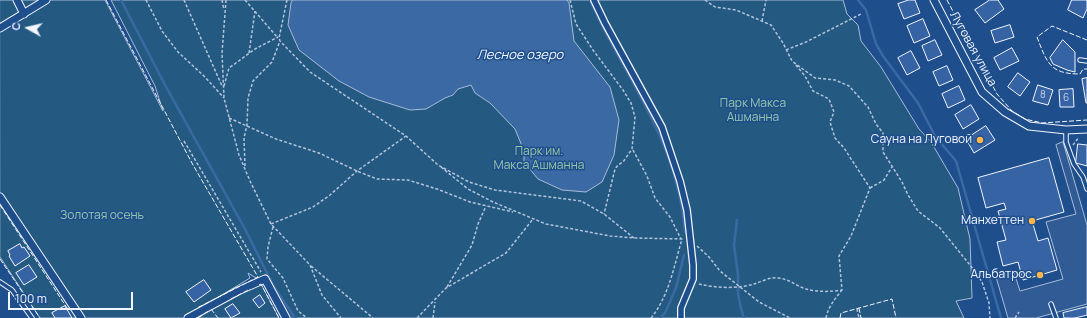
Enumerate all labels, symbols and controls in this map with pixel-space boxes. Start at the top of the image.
north arrow [8,8,48,48]
street label: Луговая улица [947,9,999,89]
text: С [8,21,24,31]
water label: Лесное озеро [477,47,563,63]
house number: 8 [1040,89,1046,101]
house number: 6 [1063,92,1069,104]
park label: Парк Макса Ашманна [720,97,786,125]
place label: Сауна на Луговой [871,133,972,147]
marker: Сауна на Луговой [975,135,985,145]
park label: Парк им. Макса Ашманна [494,145,584,173]
park label: Золотая осень [60,209,144,223]
place label: Манхеттен [961,214,1024,228]
marker: Манхеттен [1027,216,1037,226]
place label: Альбатрос [970,268,1032,282]
marker: Альбатрос [1035,270,1045,280]
scale bar [10,284,135,310]
text: 100 m [15,290,47,307]

